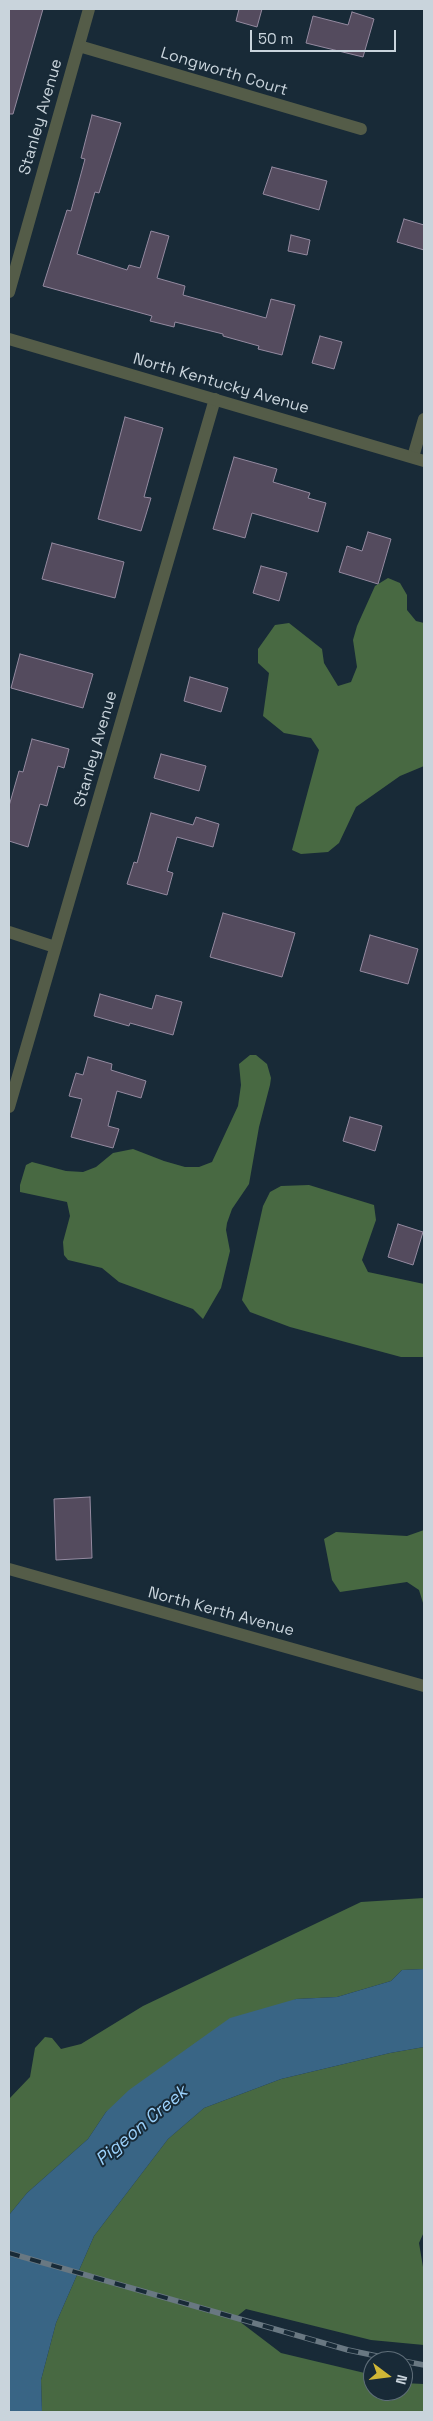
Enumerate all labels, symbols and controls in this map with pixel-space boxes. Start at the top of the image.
scale bar [253,20,399,52]
text: 50 m [258,29,293,48]
street label: Longworth Court [158,44,290,100]
street label: Stanley Avenue [15,57,67,177]
street label: North Kentucky Avenue [131,350,311,418]
street label: Stanley Avenue [70,689,122,809]
street label: North Kerth Avenue [146,1583,296,1641]
water label: Pigeon Creek [92,2081,192,2171]
north arrow [363,2351,413,2401]
text: N [392,2373,411,2386]

